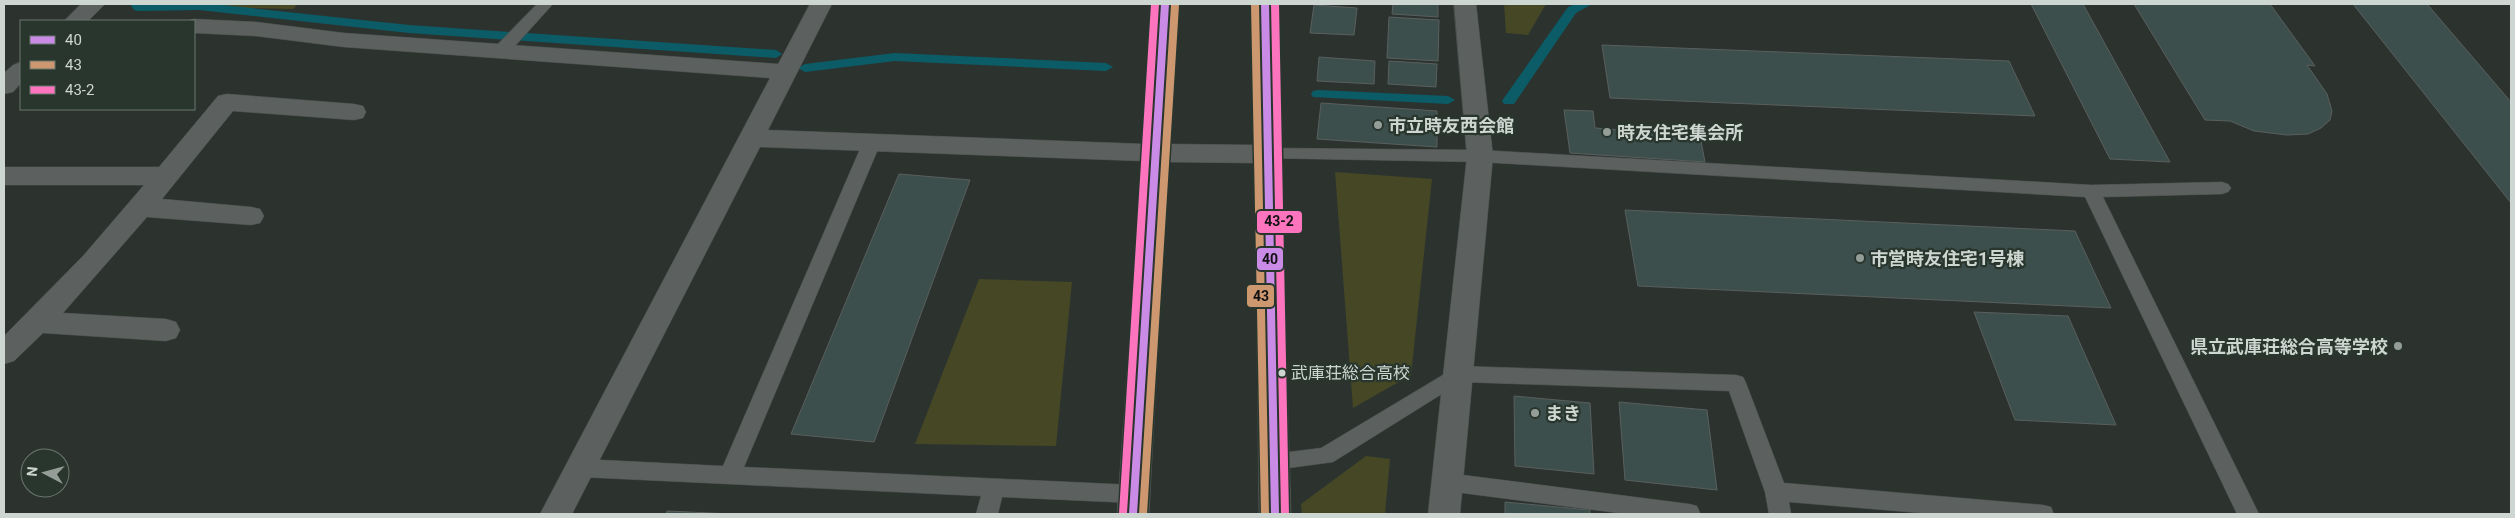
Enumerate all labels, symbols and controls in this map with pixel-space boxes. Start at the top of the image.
legend [20,20,195,110]
text: 40 [65,31,82,49]
text: 43 [65,56,82,74]
text: 43-2 [65,81,94,99]
place label: 市立時友西会館 [1388,115,1514,136]
marker: 市立時友西会館 [1372,119,1384,131]
place label: 時友住宅集会所 [1617,122,1743,143]
marker: 時友住宅集会所 [1601,126,1613,138]
line badge: 43-2 [1256,210,1303,234]
text: 43-2 [1264,213,1294,229]
line badge: 40 [1256,247,1284,271]
place label: 市営時友住宅1号棟 [1870,248,2024,269]
text: 40 [1262,251,1278,267]
marker: 市営時友住宅1号棟 [1854,252,1866,264]
line badge: 43 [1246,284,1275,308]
text: 43 [1253,288,1269,304]
place label: 県立武庫荘総合高等学校 [2190,336,2388,357]
marker: 県立武庫荘総合高等学校 [2392,340,2404,352]
place label: 武庫荘総合高校 [1291,363,1410,383]
marker: 武庫荘総合高校 [1277,368,1287,378]
place label: まき [1545,403,1581,424]
marker: まき [1529,407,1541,419]
north arrow [20,448,70,498]
text: N [24,466,41,477]

